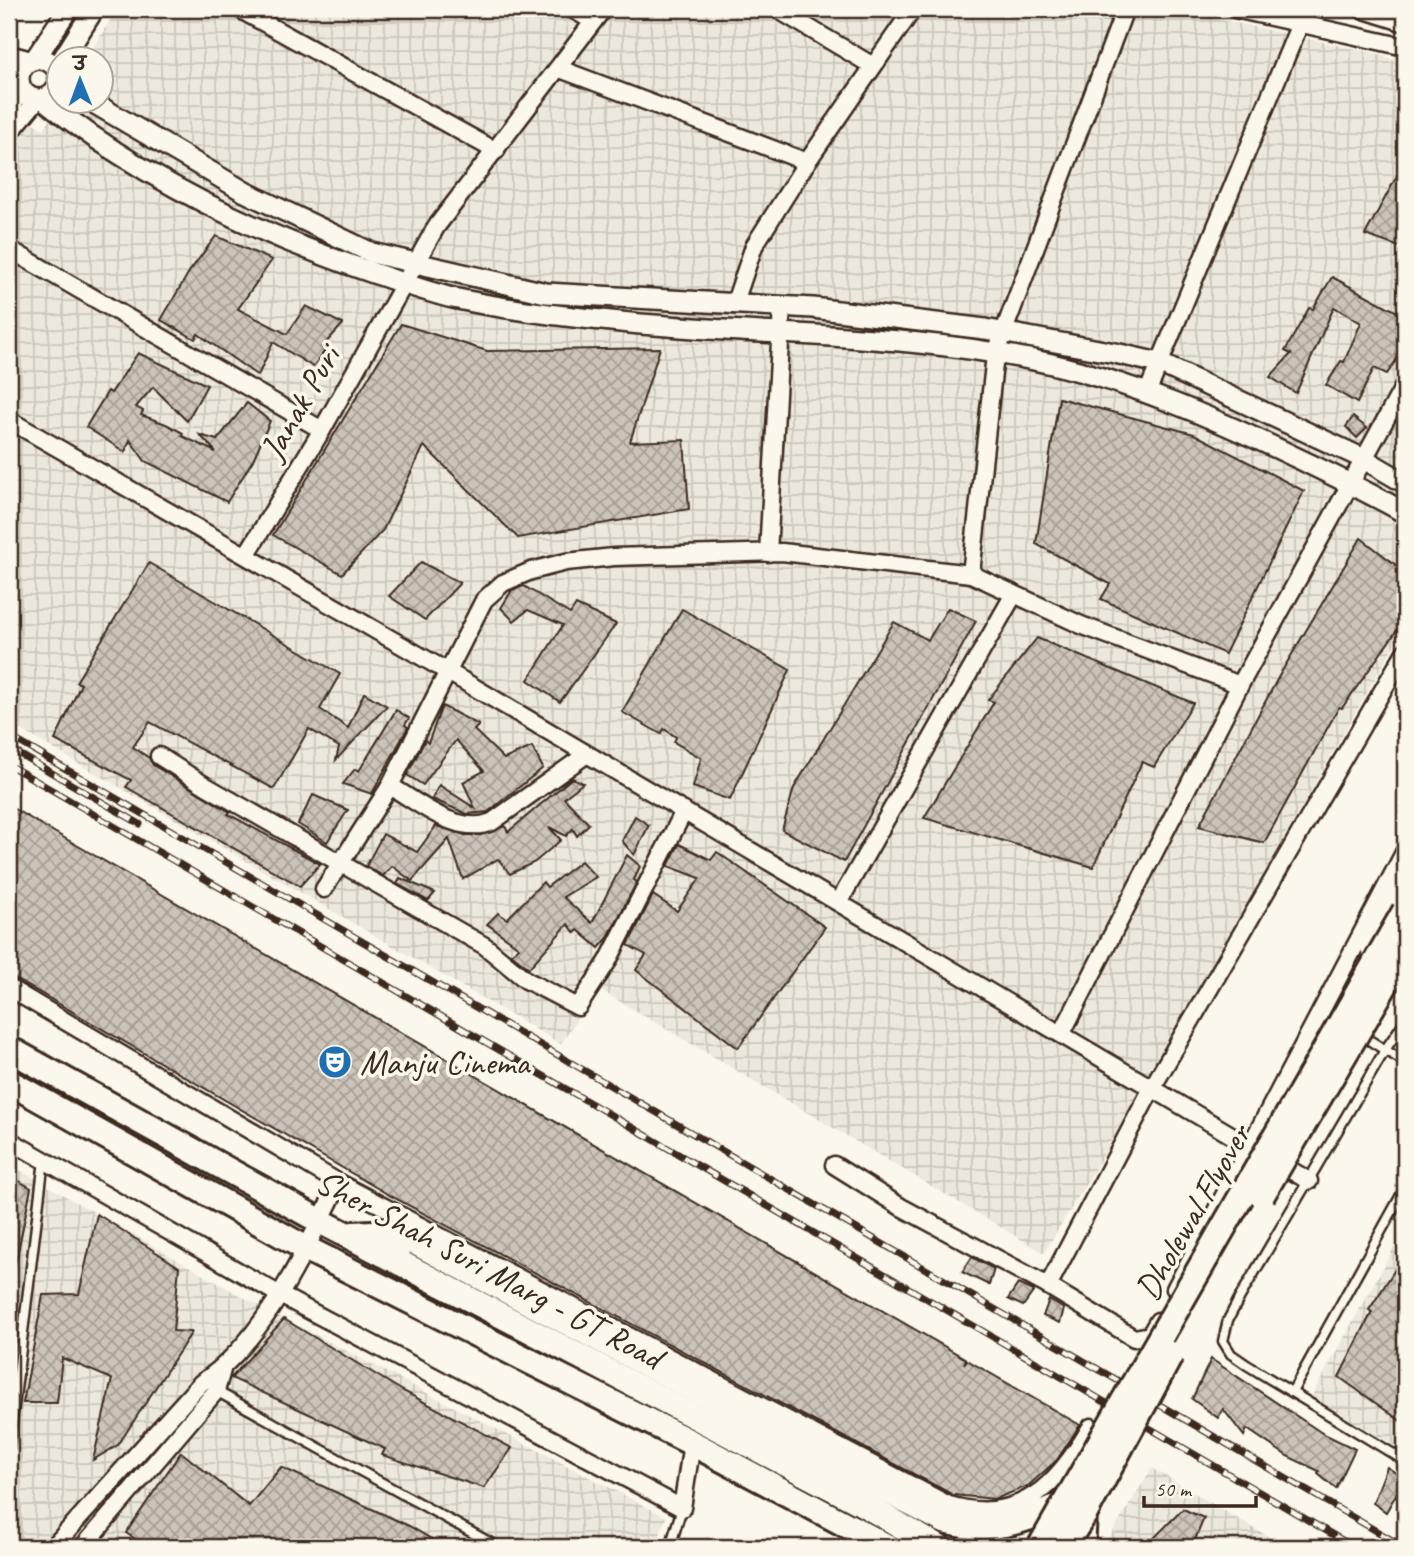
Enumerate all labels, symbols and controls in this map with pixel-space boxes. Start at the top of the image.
north arrow [46,46,116,116]
text: उ [71,52,89,76]
street label: Janak Puri [248,334,353,470]
place label: Manju Cinema [360,1040,531,1085]
theatre icon: Manju Cinema [316,1043,354,1081]
street label: Dholewal Flyover [1125,1114,1262,1308]
street label: Sher Shah Suri Marg - GT Road [308,1159,674,1382]
scale bar [1144,1465,1256,1509]
text: 50 m [1155,1476,1193,1502]

